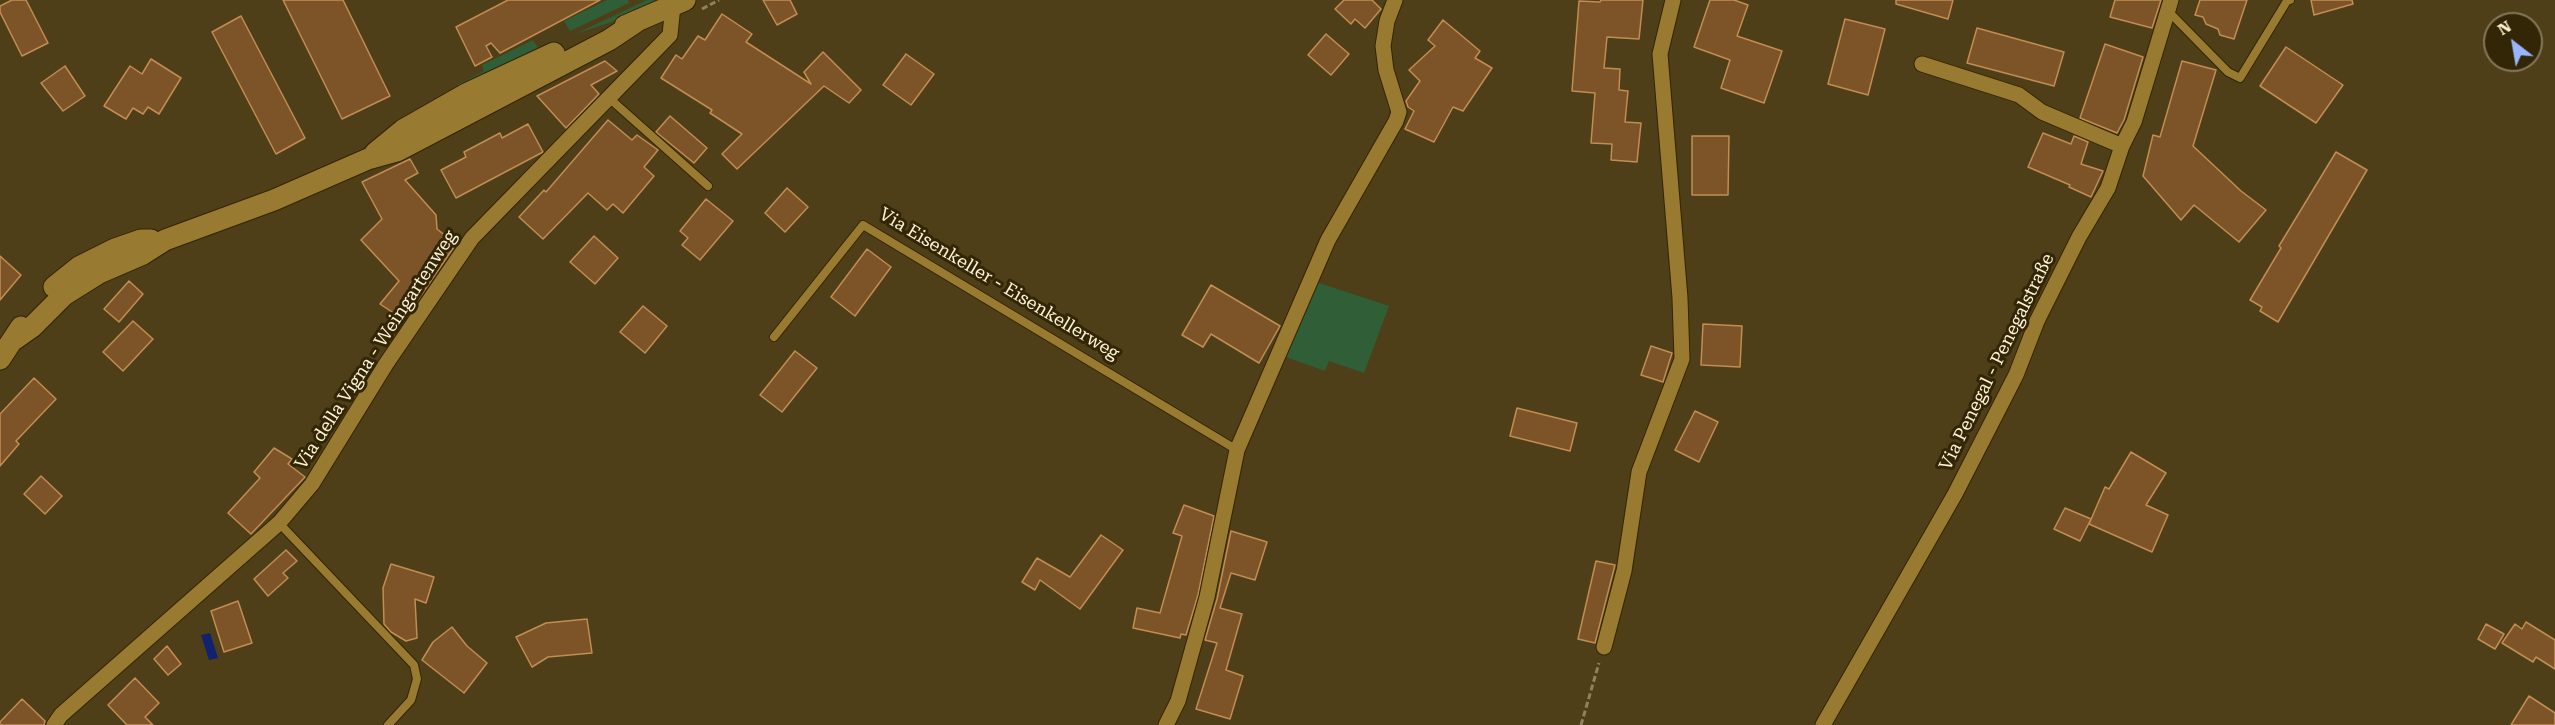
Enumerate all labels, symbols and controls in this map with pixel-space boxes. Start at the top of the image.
north arrow [2483,12,2543,72]
text: N [2494,17,2515,39]
street label: Via Eisenkeller - Eisenkellerweg [875,204,1123,364]
street label: Via della Vigna - Weingartenweg [290,226,462,474]
street label: Via Penegal - Penegalstraße [1935,250,2059,474]

